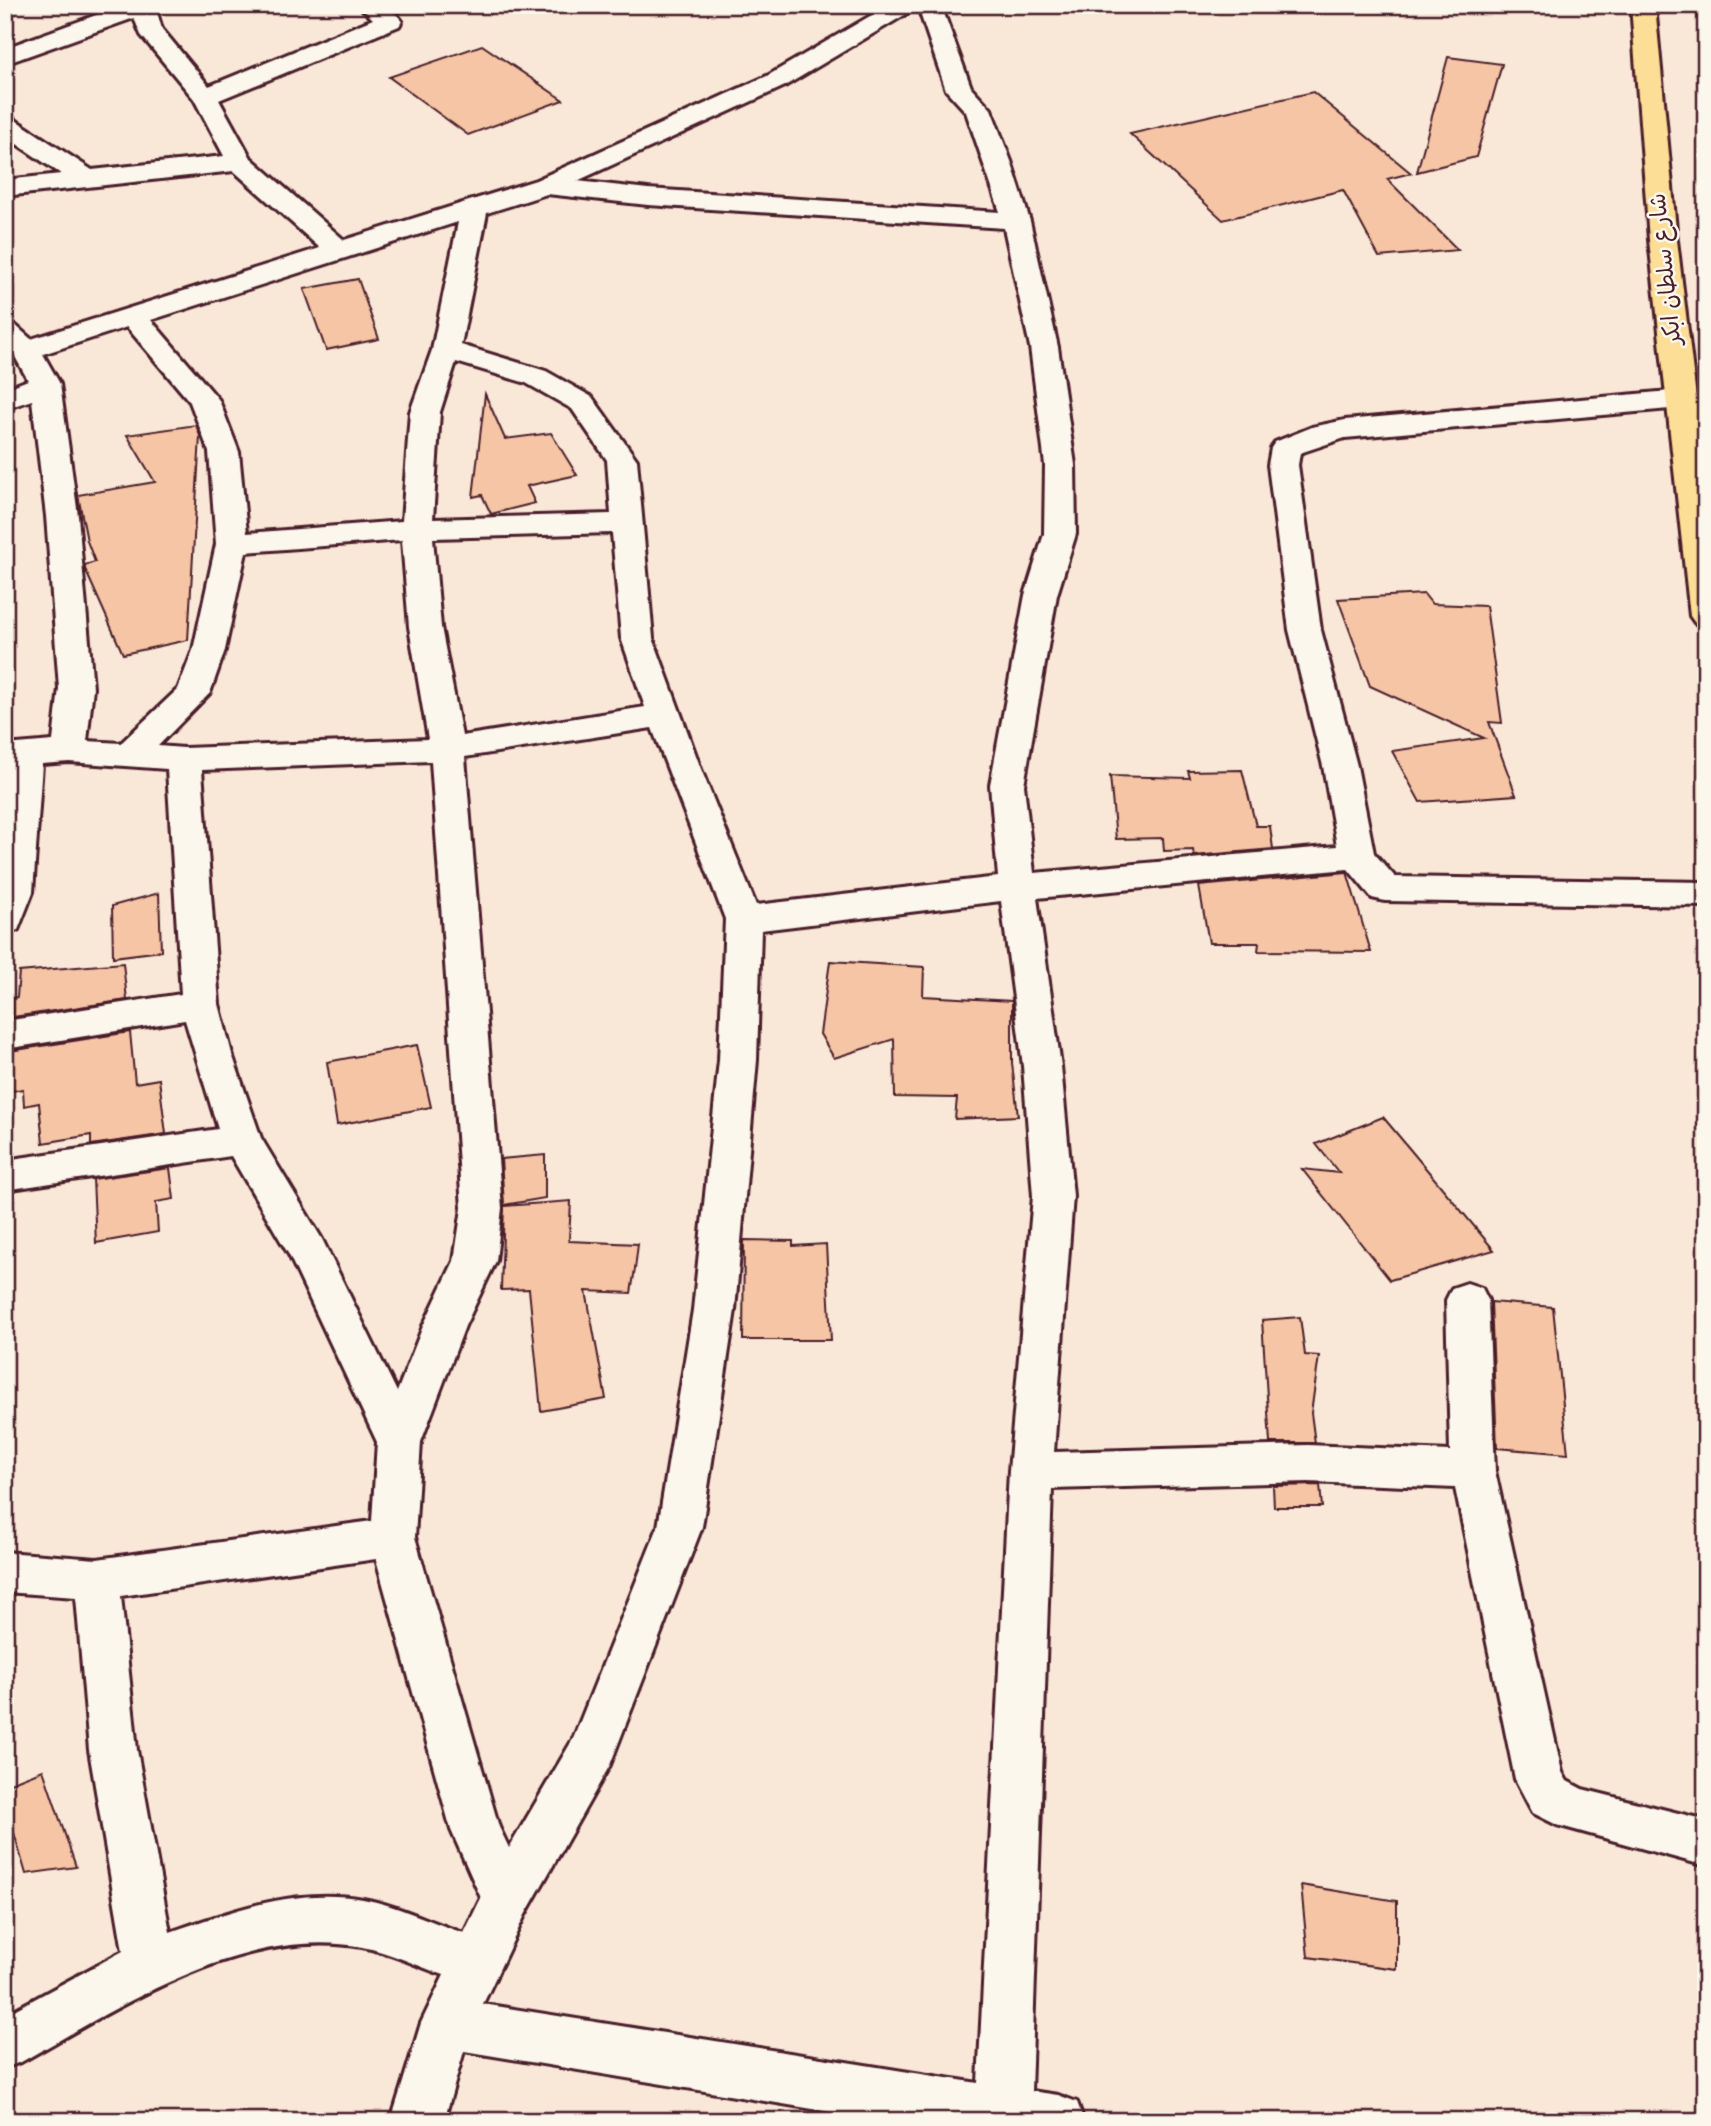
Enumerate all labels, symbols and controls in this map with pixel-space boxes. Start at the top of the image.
street label: شارع سلطان ابكر [1643,191,1692,349]

